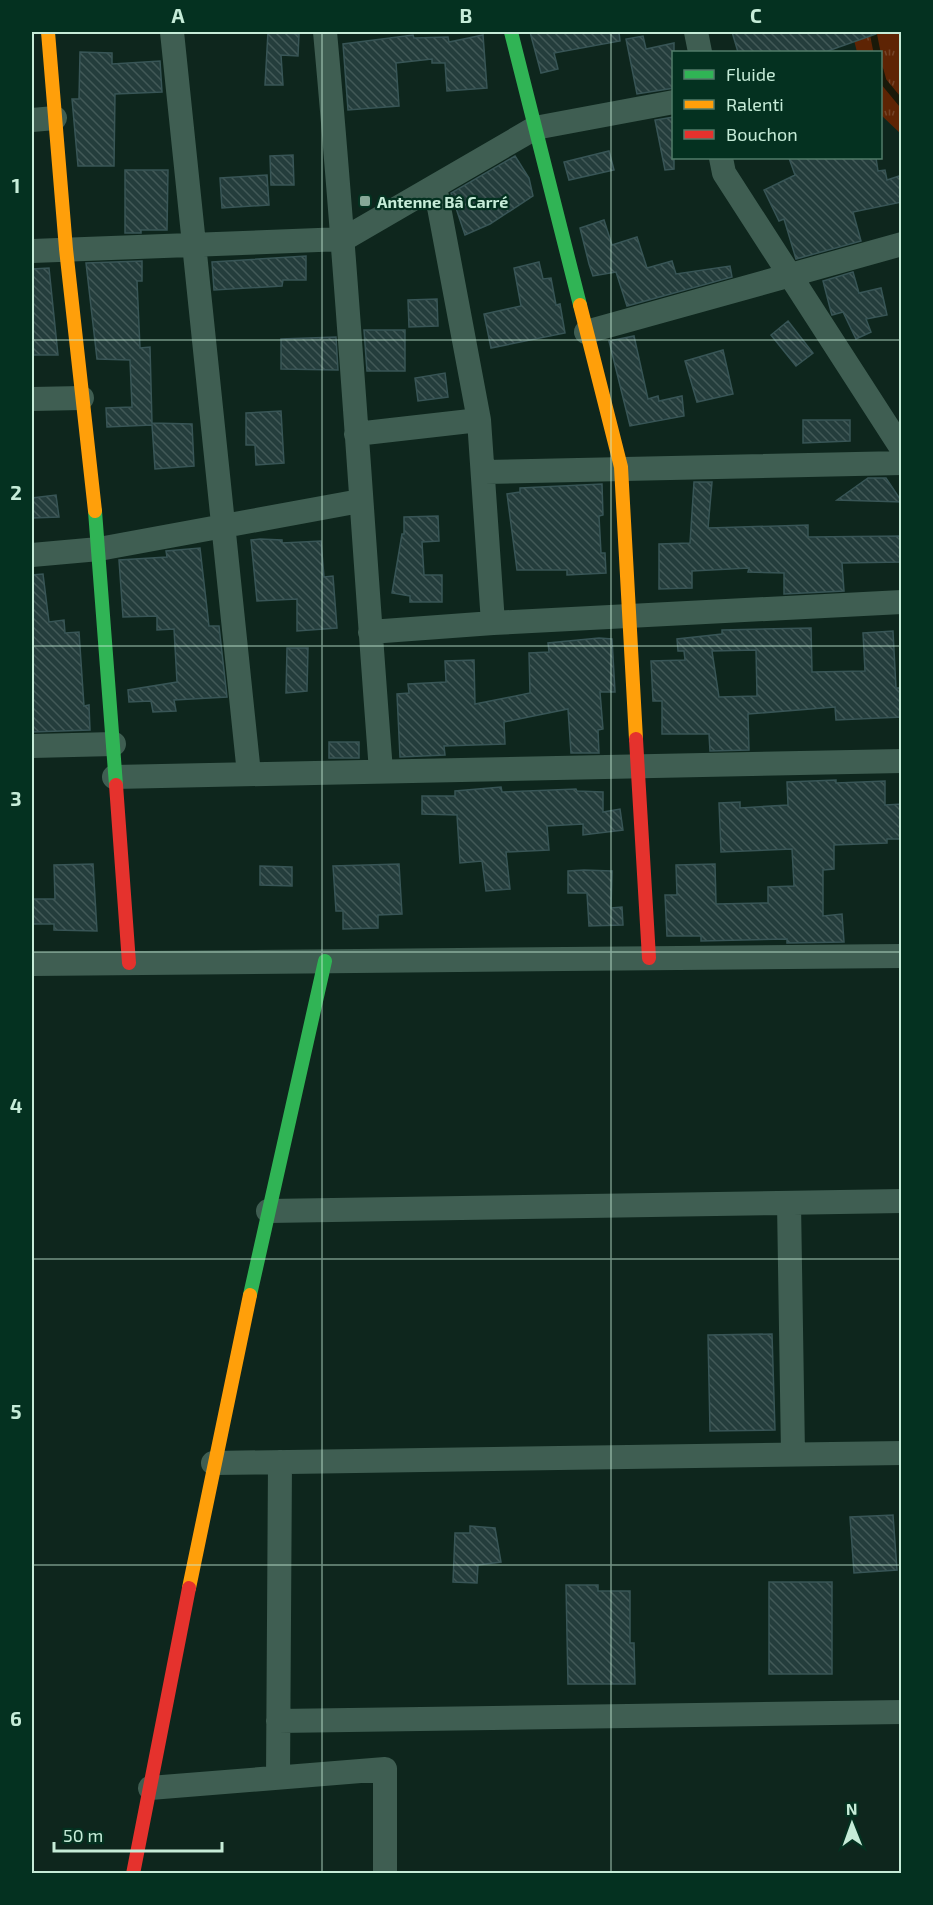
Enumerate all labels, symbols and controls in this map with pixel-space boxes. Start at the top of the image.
text: A [171,3,185,27]
text: B [460,3,472,27]
text: C [750,3,762,27]
legend [672,51,882,159]
text: Fluide [726,63,776,85]
text: Ralenti [726,93,784,115]
text: Bouchon [726,123,798,145]
text: 1 [12,173,20,197]
place label: Antenne Bâ Carré [377,192,508,211]
marker: Antenne Bâ Carré [358,194,372,208]
text: 2 [10,480,22,504]
text: 3 [10,786,22,810]
text: 4 [10,1093,23,1117]
text: 5 [10,1399,22,1423]
text: 6 [10,1706,22,1730]
north arrow [822,1794,882,1854]
text: N [846,1799,858,1818]
scale bar [54,1815,222,1853]
text: 50 m [63,1824,103,1846]

